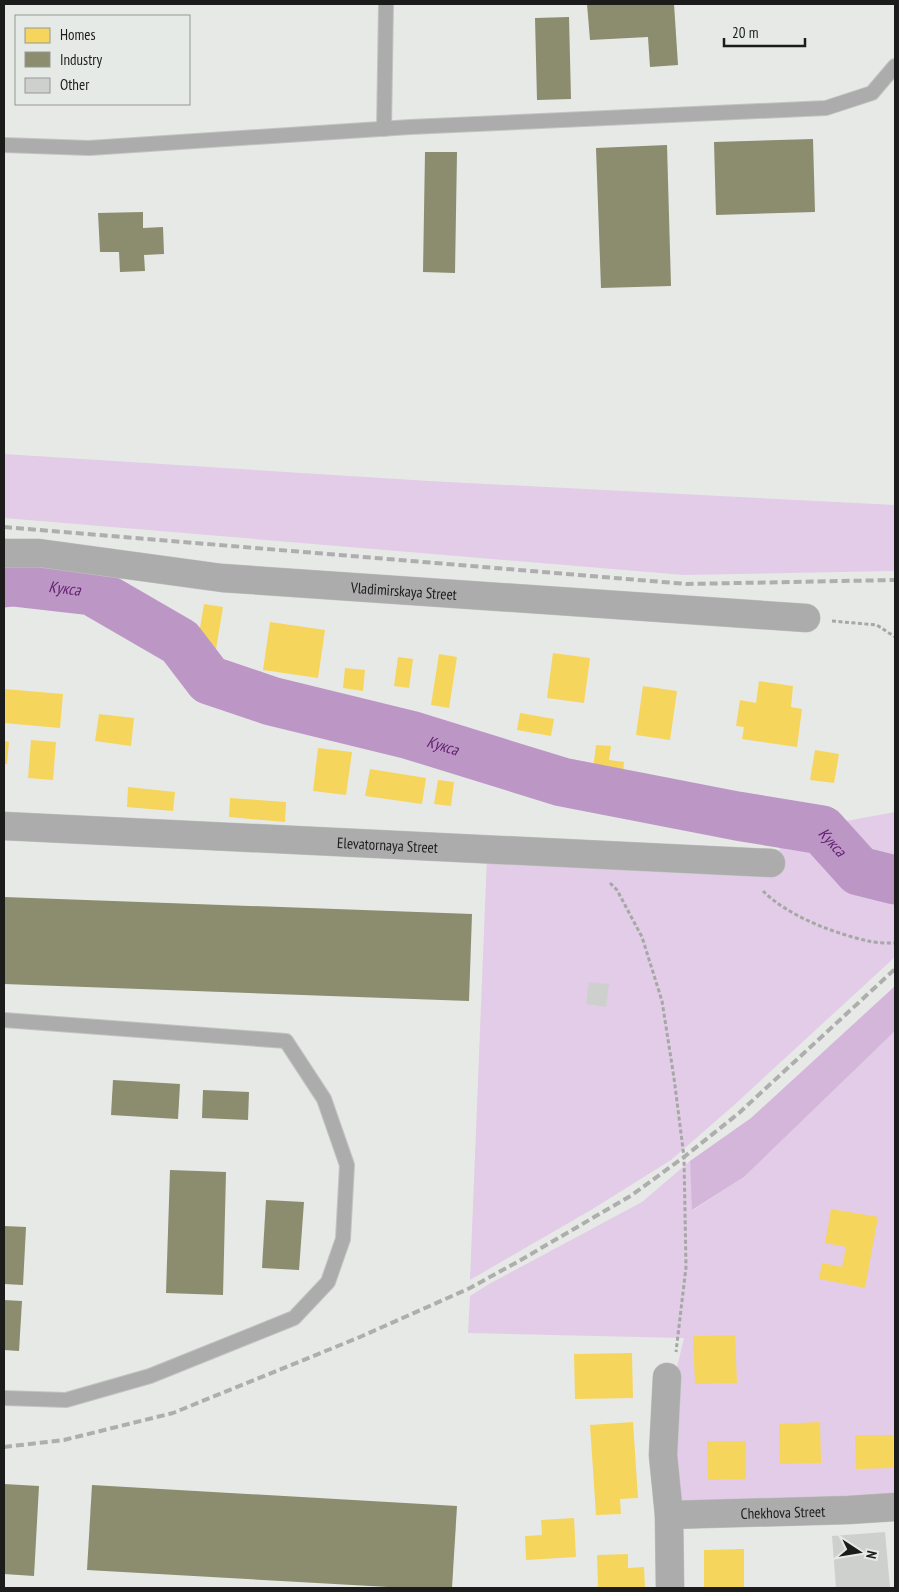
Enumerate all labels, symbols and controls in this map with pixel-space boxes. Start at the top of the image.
legend [15,15,190,105]
scale bar [724,15,805,47]
text: 20 m [732,23,758,42]
text: Homes [60,25,96,44]
text: Industry [60,50,102,69]
text: Other [60,75,90,94]
water label: Кукса [48,576,83,600]
street label: Vladimirskaya Street [349,577,458,604]
water label: Кукса [425,731,463,760]
water label: Кукса [814,823,852,862]
street label: Elevatornaya Street [337,833,438,856]
street label: Chekhova Street [740,1501,826,1522]
north arrow [834,1527,884,1577]
text: N [862,1549,881,1560]

